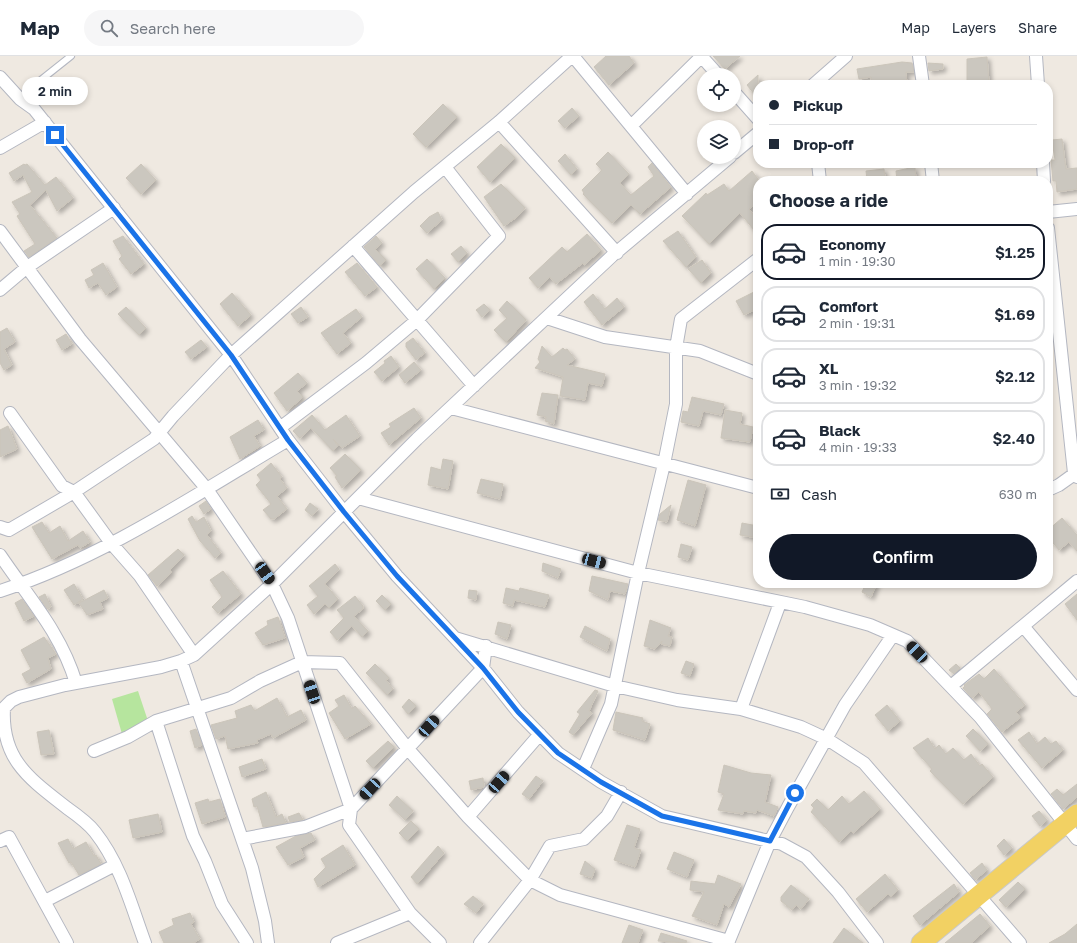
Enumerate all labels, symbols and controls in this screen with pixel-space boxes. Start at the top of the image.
search box [84,10,364,46]
text: Map [20,16,60,39]
icon: search [98,17,120,39]
text: Search here [130,19,216,37]
text: Map [901,19,930,36]
text: Layers [952,19,996,36]
text: Share [1018,19,1057,36]
map controls [697,68,741,164]
button: locate [697,68,741,112]
callout: 2 min [22,77,88,105]
text: 2 min [38,83,72,99]
text: Pickup [793,96,843,114]
button: layers [697,120,741,164]
route end [46,126,64,144]
text: Drop-off [793,135,853,153]
text: Choose a ride [769,189,888,211]
icon: car [771,234,807,270]
text: Economy [819,235,886,253]
text: $1.25 [995,243,1035,261]
text: 1 min · 19:30 [819,253,896,269]
icon: car [771,296,807,332]
text: Comfort [819,297,878,315]
text: $1.69 [994,305,1035,323]
text: 2 min · 19:31 [819,315,895,331]
icon: car [771,358,807,394]
text: XL [819,359,838,377]
text: $2.12 [995,367,1035,385]
text: 3 min · 19:32 [819,377,896,393]
icon: car [771,420,807,456]
text: Black [819,421,861,439]
text: $2.40 [992,429,1035,447]
text: 4 min · 19:33 [819,439,897,455]
icon: cash [769,483,791,505]
text: Cash [801,485,837,503]
text: 630 m [999,486,1037,502]
button: Confirm [769,534,1037,580]
car [581,552,607,570]
car [253,560,277,586]
car [904,639,930,665]
car [303,679,321,705]
car [417,713,441,739]
car [487,769,511,795]
car [357,776,383,802]
route start [786,784,804,802]

